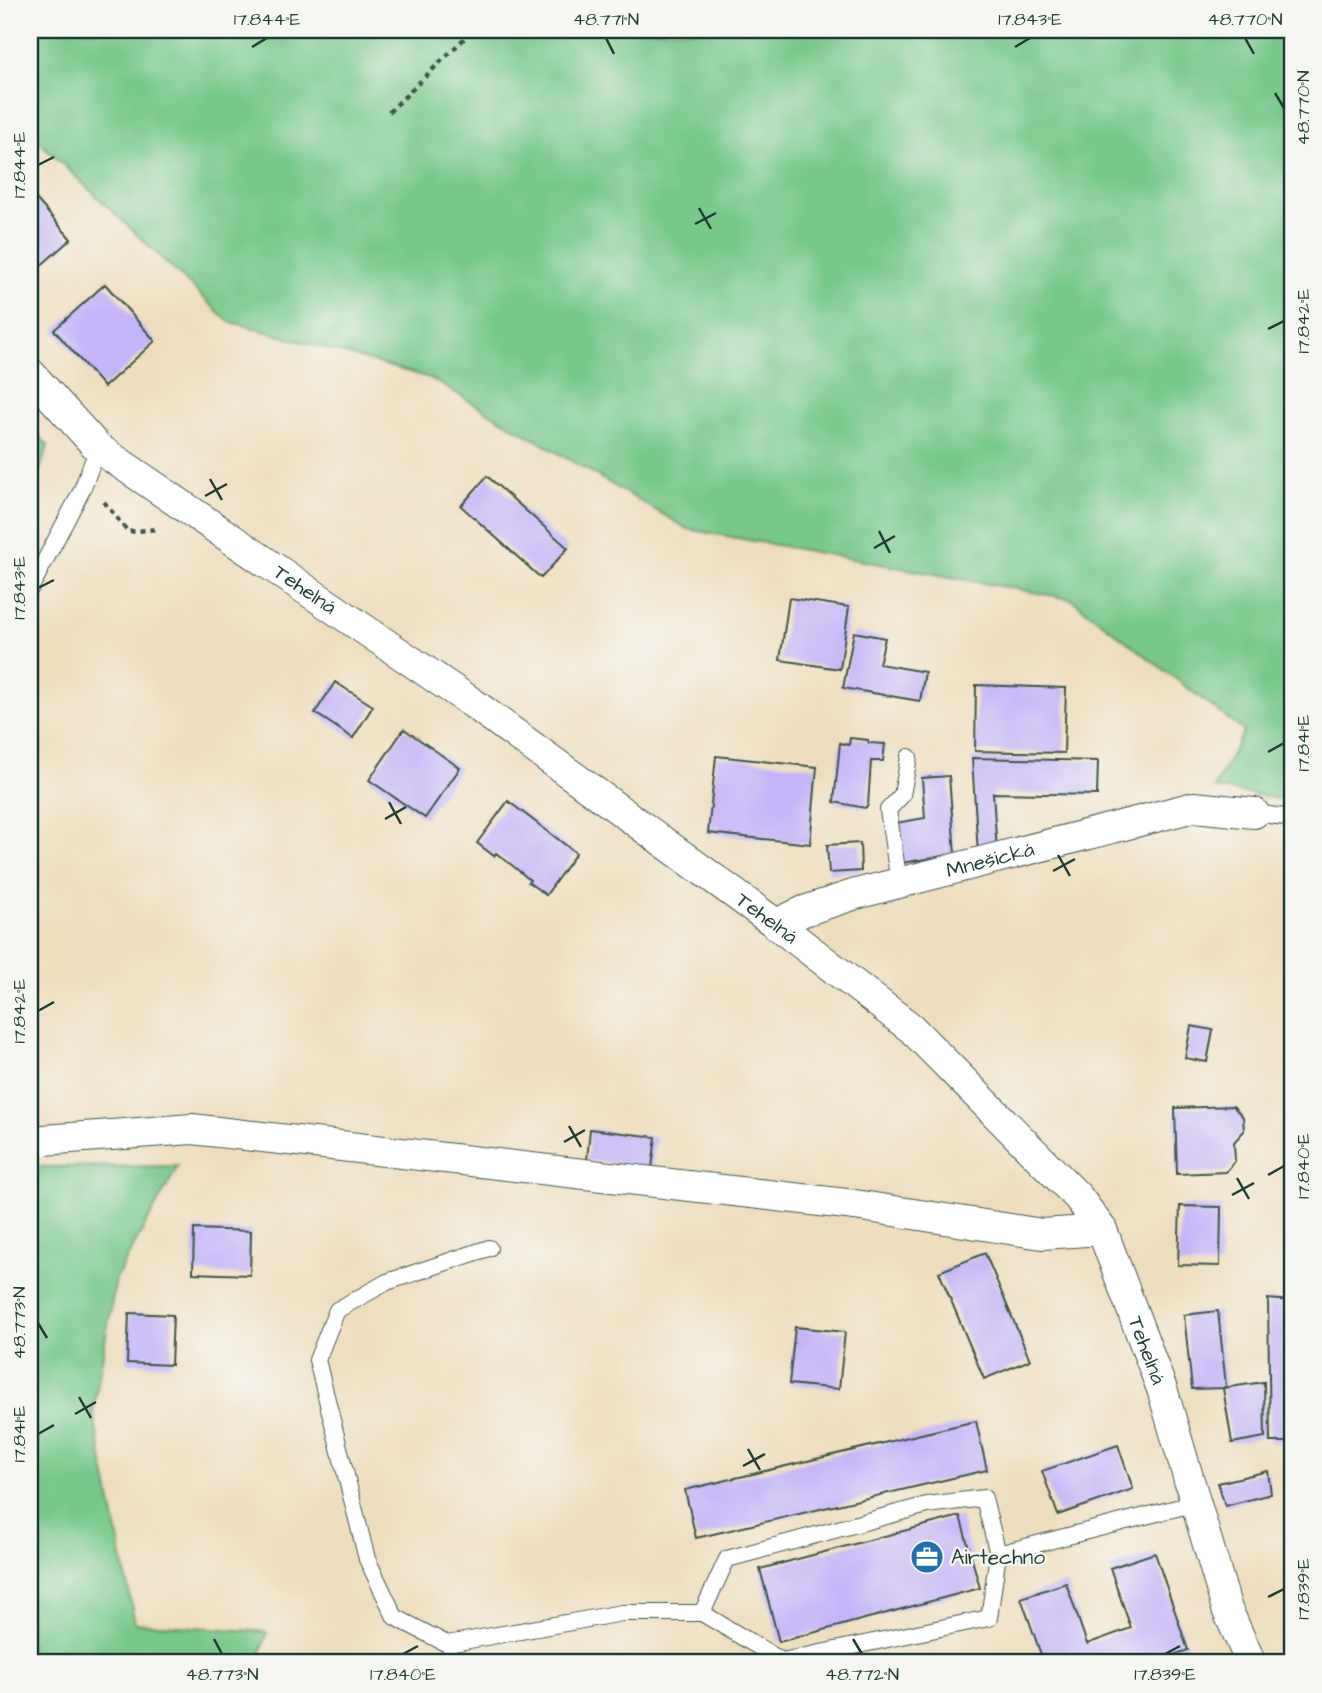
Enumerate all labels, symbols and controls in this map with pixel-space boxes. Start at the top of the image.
text: 17.844°E [234,7,301,32]
text: 48.771°N [573,7,639,32]
text: 17.843°E [998,7,1062,32]
text: 48.770°N [1207,7,1283,32]
text: 48.770°N [1291,70,1316,146]
text: 17.844°E [7,131,32,198]
text: 17.842°E [1291,288,1316,353]
text: 17.843°E [7,556,32,620]
street label: Tehelná [268,558,343,622]
text: 17.841°E [1291,714,1316,771]
street label: Mnešická [943,835,1038,885]
street label: Tehelná [730,886,804,951]
text: 17.842°E [7,978,32,1043]
text: 17.840°E [1291,1133,1316,1199]
text: 48.773°N [7,1286,32,1360]
street label: Tehelná [1121,1312,1173,1389]
text: 17.841°E [7,1405,32,1462]
office icon: Airtechno [908,1538,946,1576]
place label: Airtechno [951,1543,1045,1572]
text: 17.839°E [1291,1558,1316,1620]
text: 48.773°N [185,1662,259,1687]
text: 17.840°E [370,1662,436,1687]
text: 48.772°N [825,1662,899,1687]
text: 17.839°E [1134,1662,1196,1687]

